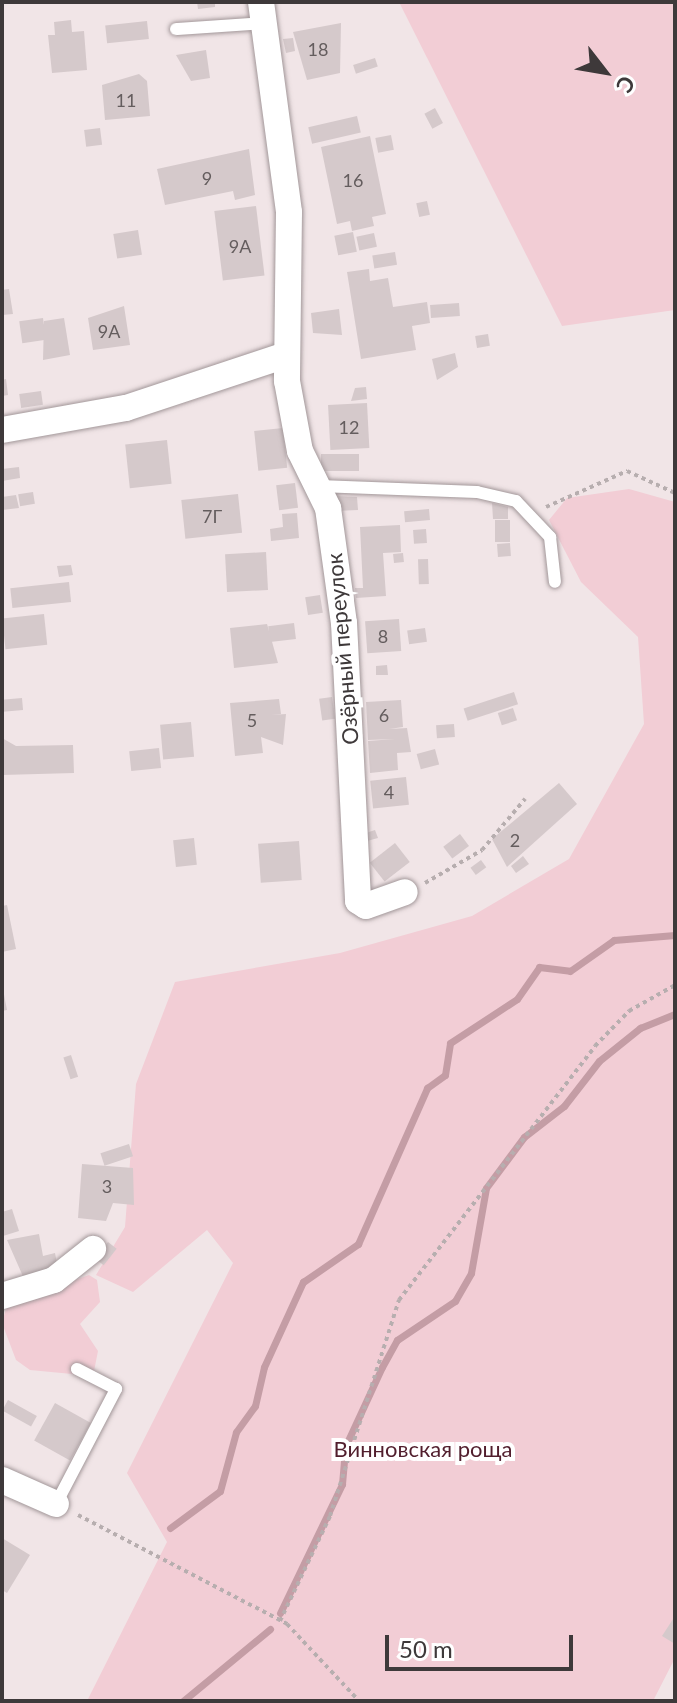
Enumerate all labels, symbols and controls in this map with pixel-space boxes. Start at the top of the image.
north arrow [565,32,645,112]
house number: 18 [308,38,328,60]
text: С [611,71,641,98]
house number: 11 [116,89,136,111]
house number: 9 [202,167,212,189]
house number: 16 [343,169,363,191]
house number: 9А [229,235,251,257]
house number: 9А [98,320,120,342]
house number: 12 [339,416,359,438]
house number: 7Г [202,505,222,527]
street label: Озёрный переулок [320,552,364,746]
house number: 8 [378,625,388,647]
house number: 6 [379,704,389,726]
house number: 5 [247,709,257,731]
house number: 4 [384,781,394,803]
house number: 2 [510,829,520,851]
house number: 3 [102,1175,112,1197]
park label: Винновская роща [334,1436,512,1462]
scale bar [389,1619,577,1669]
text: 50 m [399,1634,453,1663]

